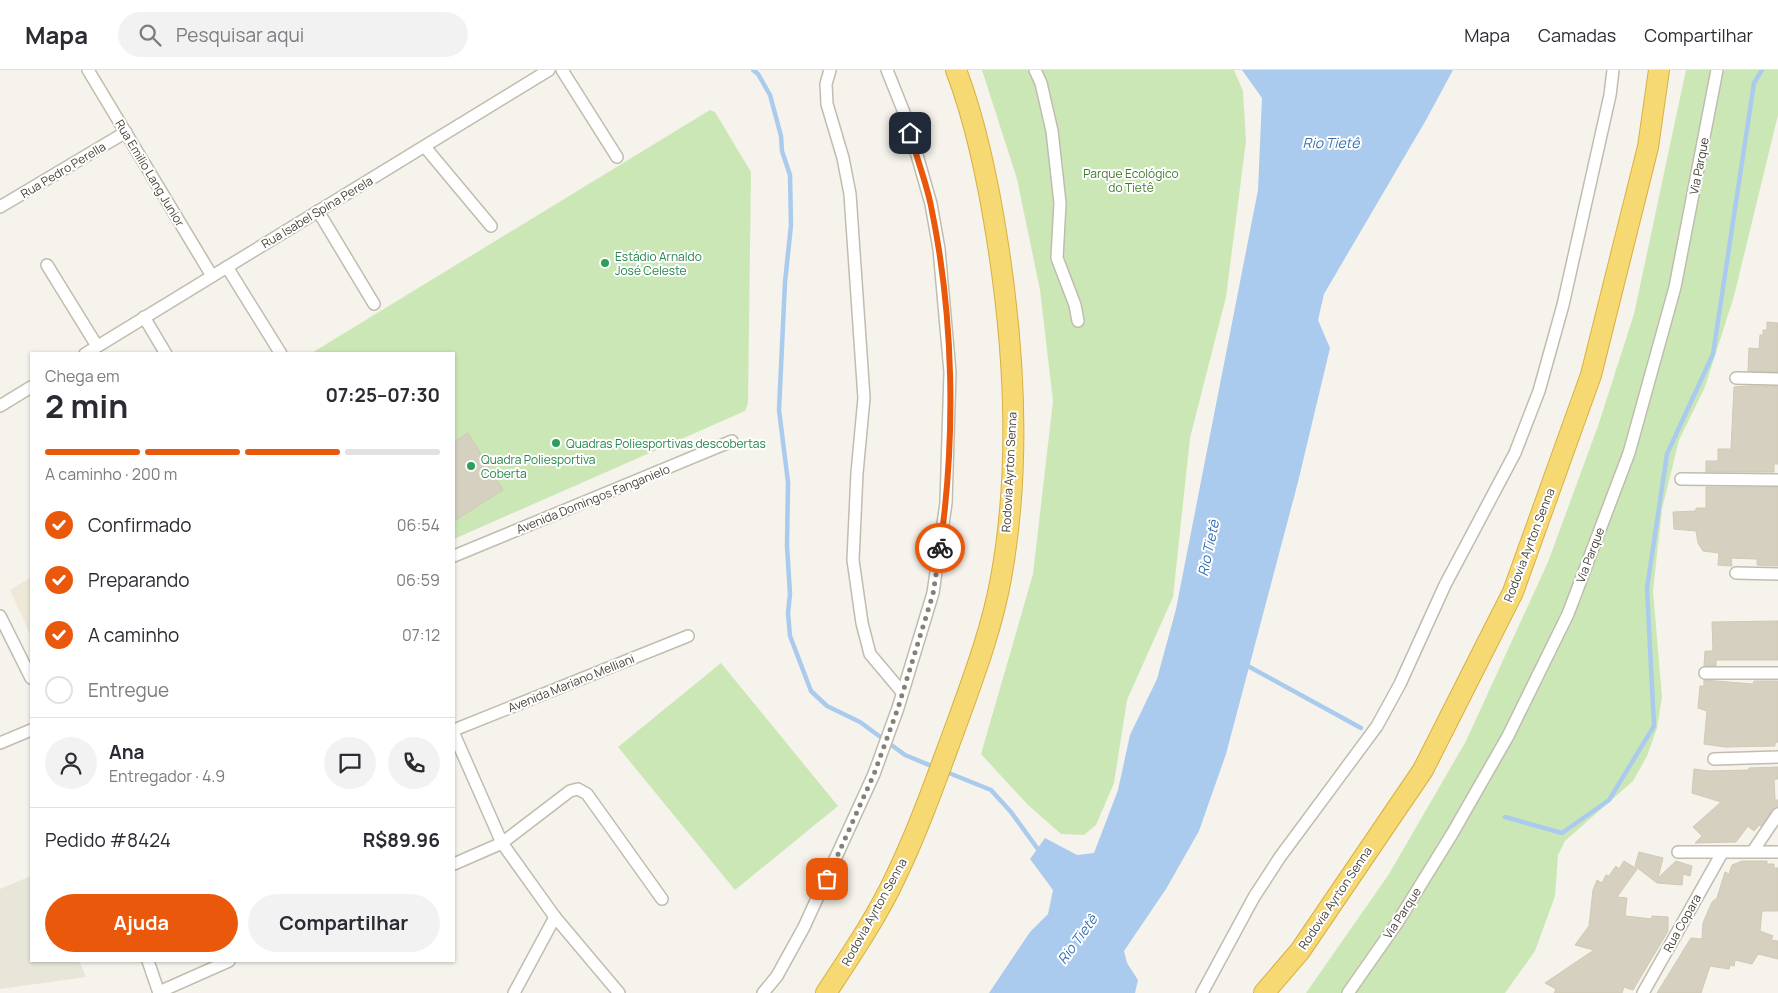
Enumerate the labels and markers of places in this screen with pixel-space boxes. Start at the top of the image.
pin [889,112,931,154]
place label: Estádio Arnaldo José Celeste [615,248,702,279]
marker: Estádio Arnaldo José Celeste [599,257,611,269]
place label: Quadras Poliesportivas descobertas [566,435,766,452]
marker: Quadras Poliesportivas descobertas [550,437,562,449]
place label: Quadra Poliesportiva Coberta [481,451,596,482]
marker: Quadra Poliesportiva Coberta [465,460,477,472]
pin [806,858,848,900]

